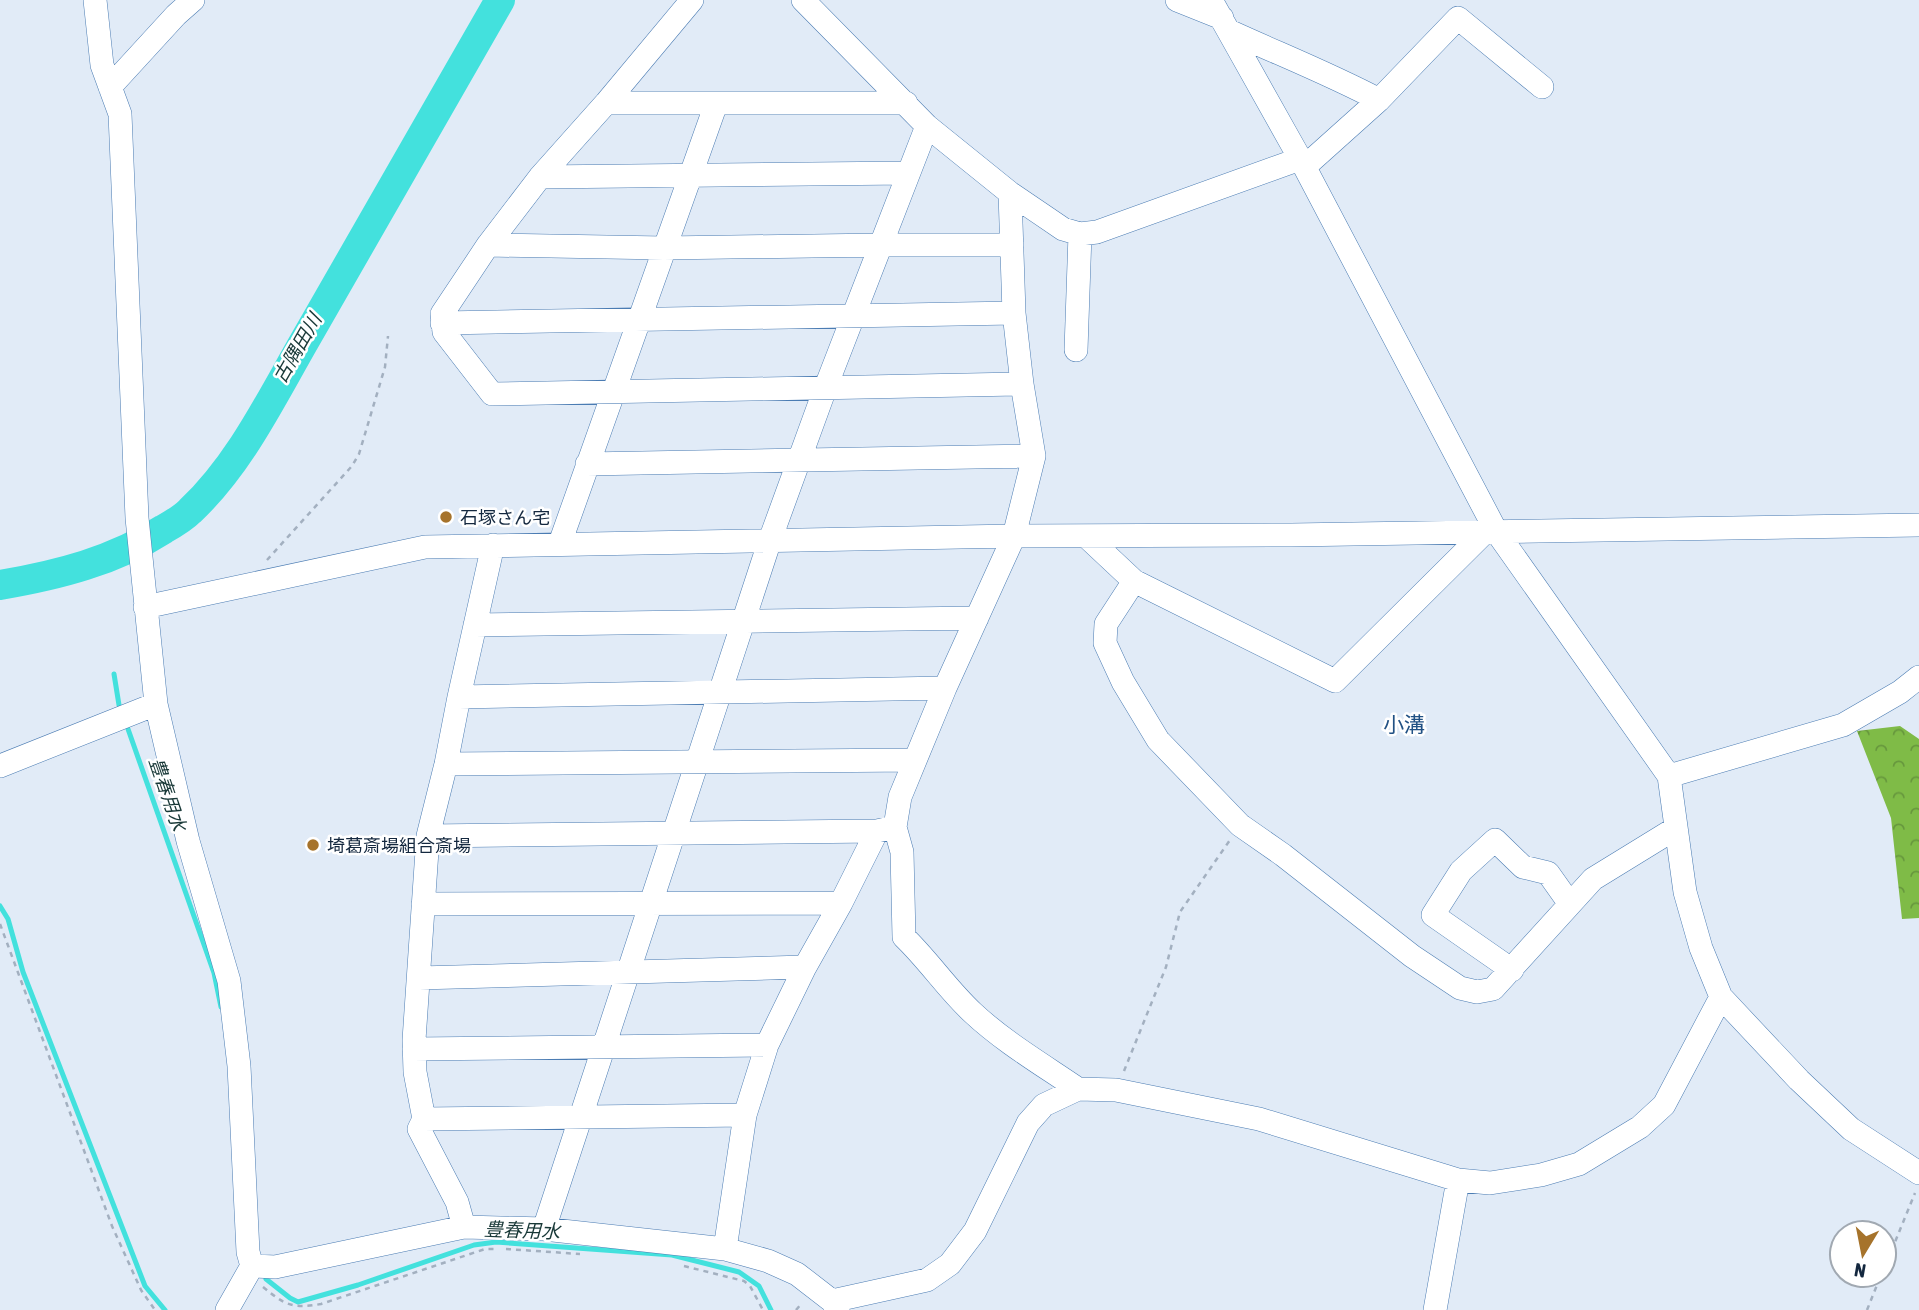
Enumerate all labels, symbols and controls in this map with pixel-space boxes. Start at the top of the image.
water label: 古隅田川 [268,308,327,386]
place label: 石塚さん宅 [460,507,550,528]
marker: 石塚さん宅 [438,509,454,525]
district label: 小溝 [1383,712,1425,736]
water label: 豊春用水 [145,754,191,835]
place label: 埼葛斎場組合斎場 [327,835,471,856]
marker: 埼葛斎場組合斎場 [305,837,321,853]
water label: 豊春用水 [484,1218,562,1242]
north arrow [1828,1219,1898,1289]
text: N [1853,1259,1867,1283]

